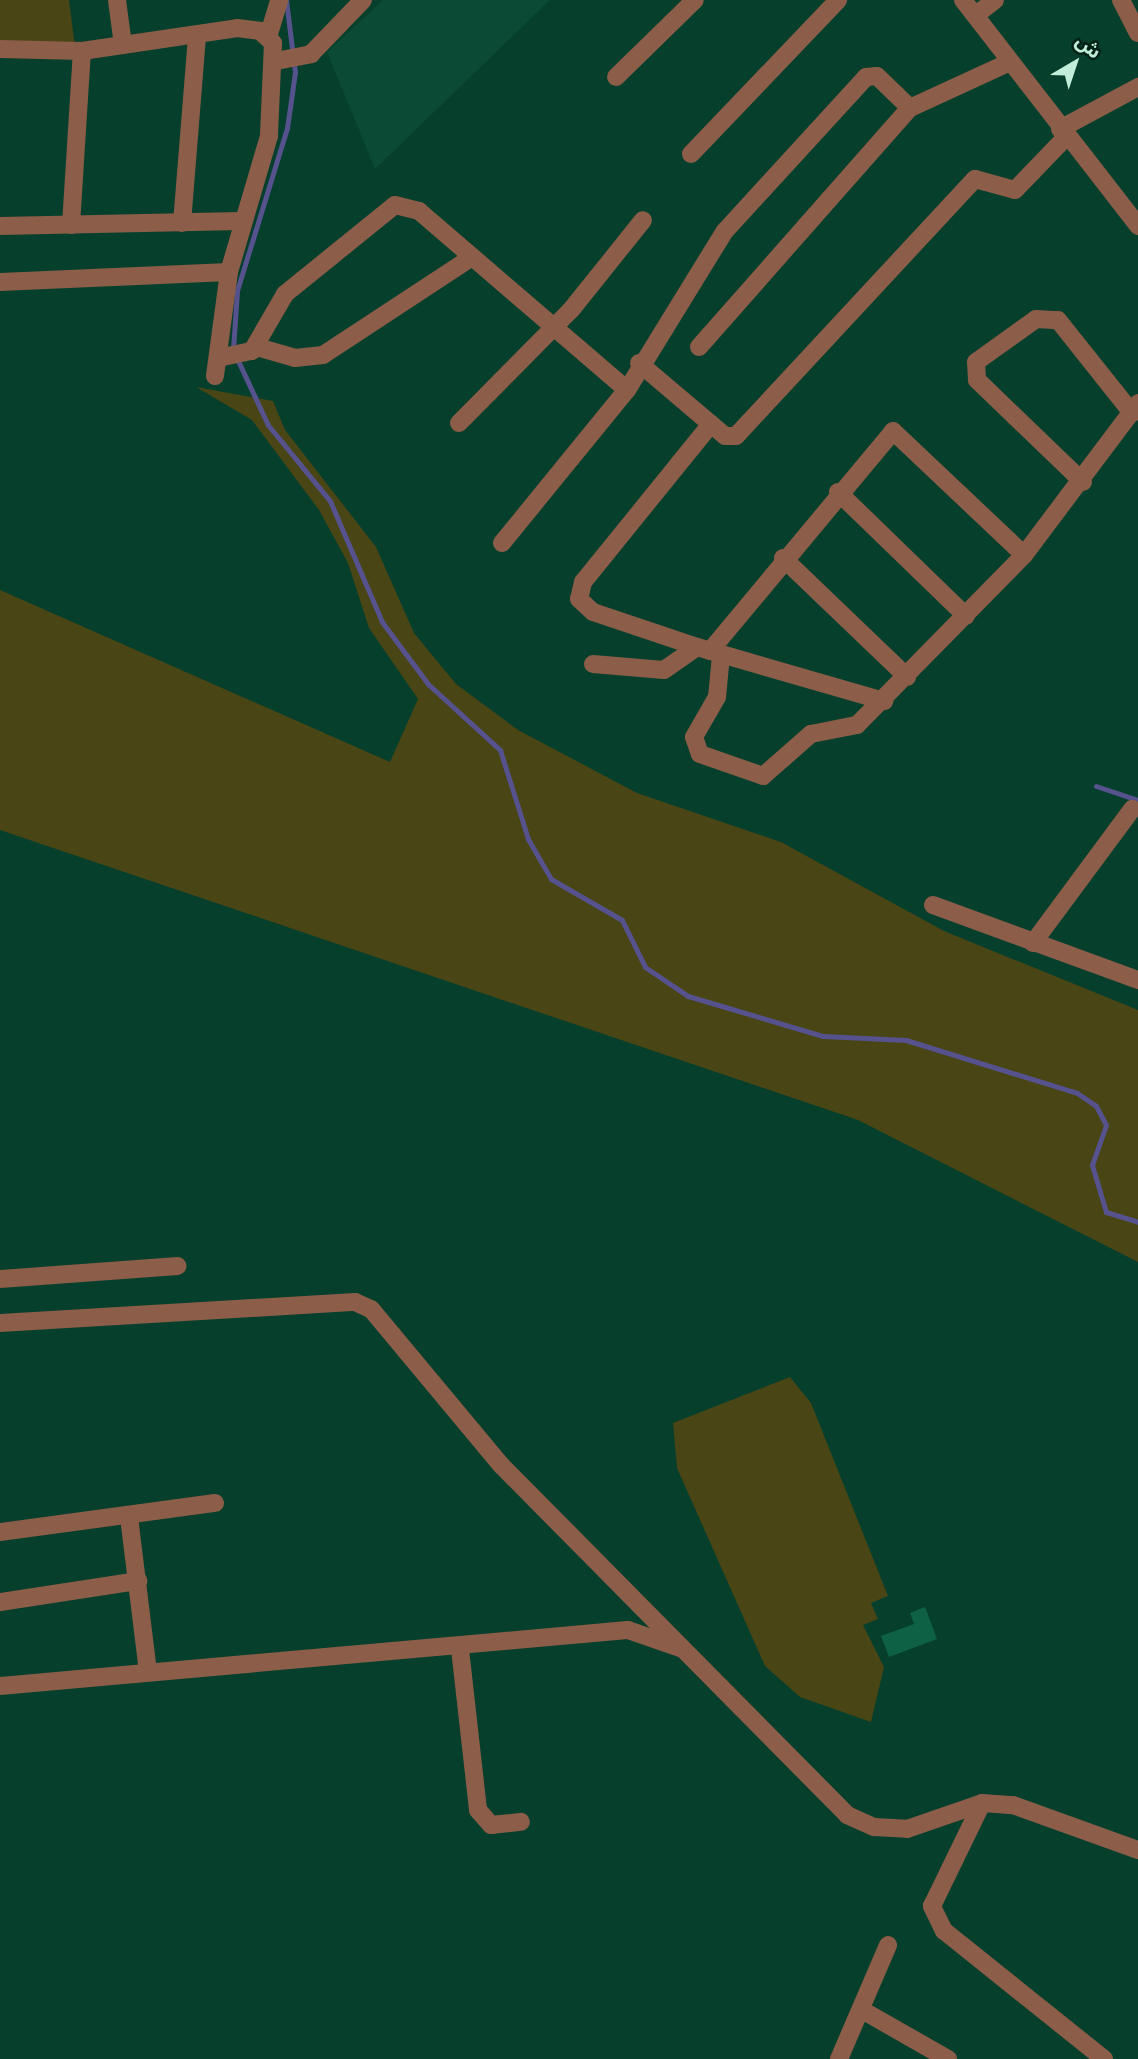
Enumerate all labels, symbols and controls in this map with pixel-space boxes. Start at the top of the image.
north arrow [1040,28,1110,98]
text: ش [1071,29,1106,63]

